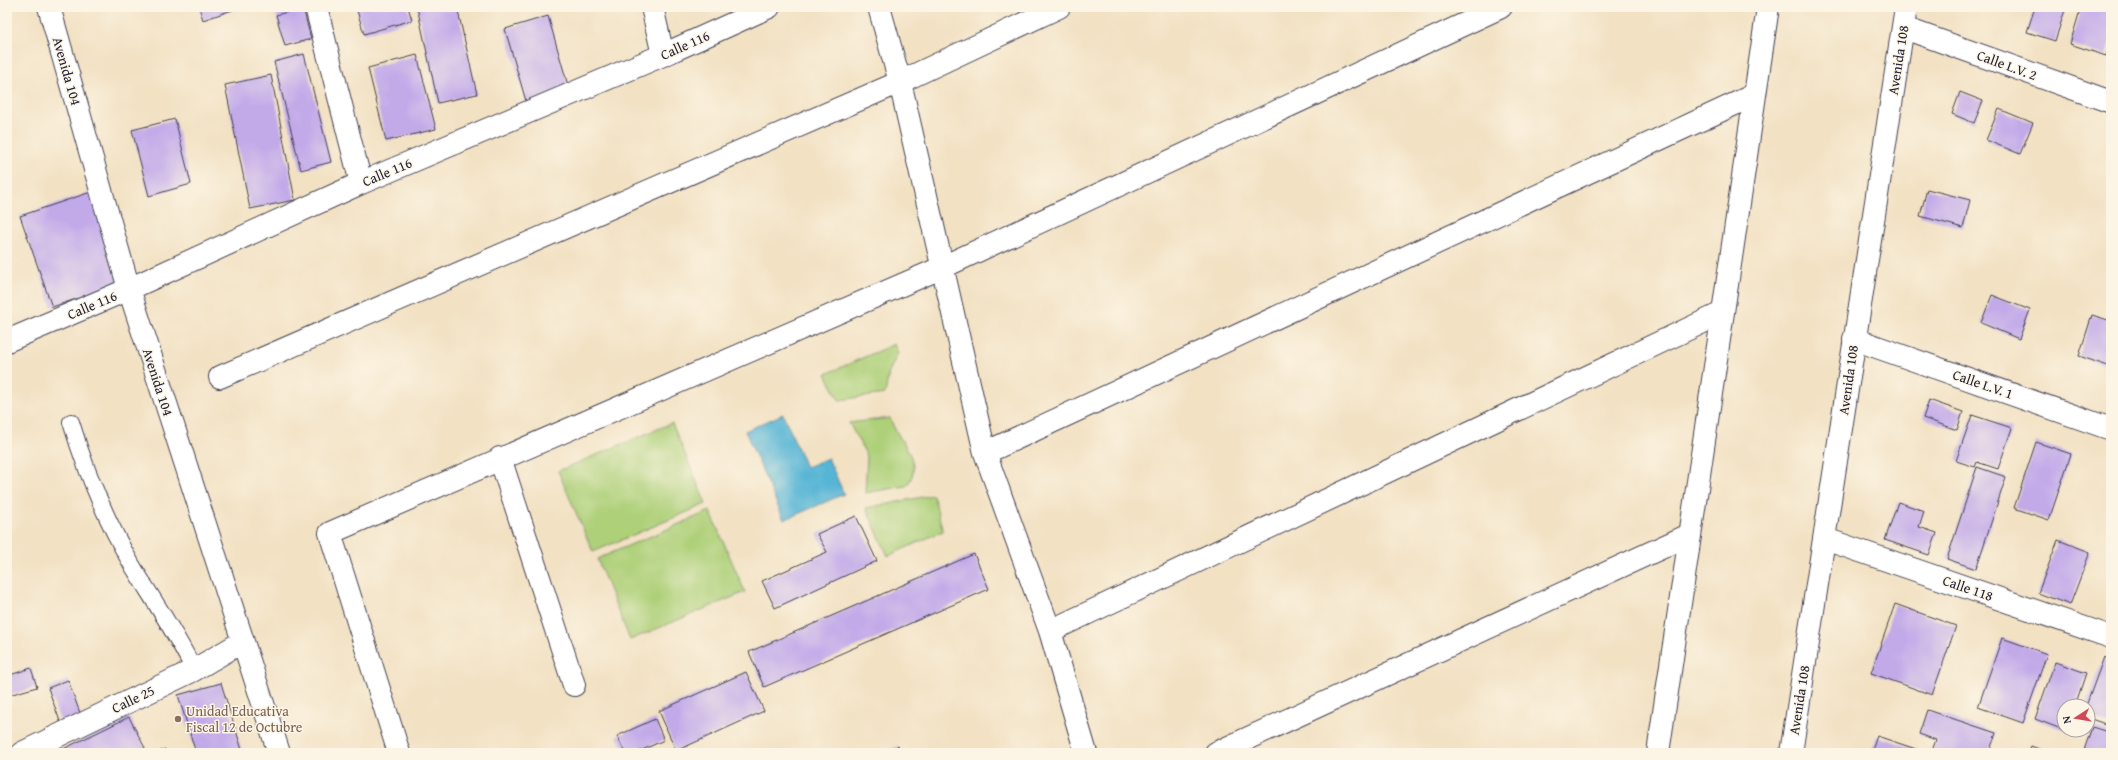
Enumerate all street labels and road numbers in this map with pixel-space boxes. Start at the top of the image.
street label: Avenida 108 [1883,24,1913,96]
street label: Calle 116 [657,25,713,65]
street label: Avenida 104 [48,35,86,108]
street label: Calle L.V. 2 [1974,45,2040,85]
street label: Calle 116 [359,153,415,191]
street label: Calle 116 [64,286,120,324]
street label: Avenida 108 [1833,344,1863,416]
street label: Avenida 104 [138,346,178,419]
street label: Calle L.V. 1 [1950,364,2016,404]
street label: Calle 118 [1940,570,1996,606]
street label: Avenida 108 [1784,664,1814,736]
street label: Calle 25 [108,680,158,718]

